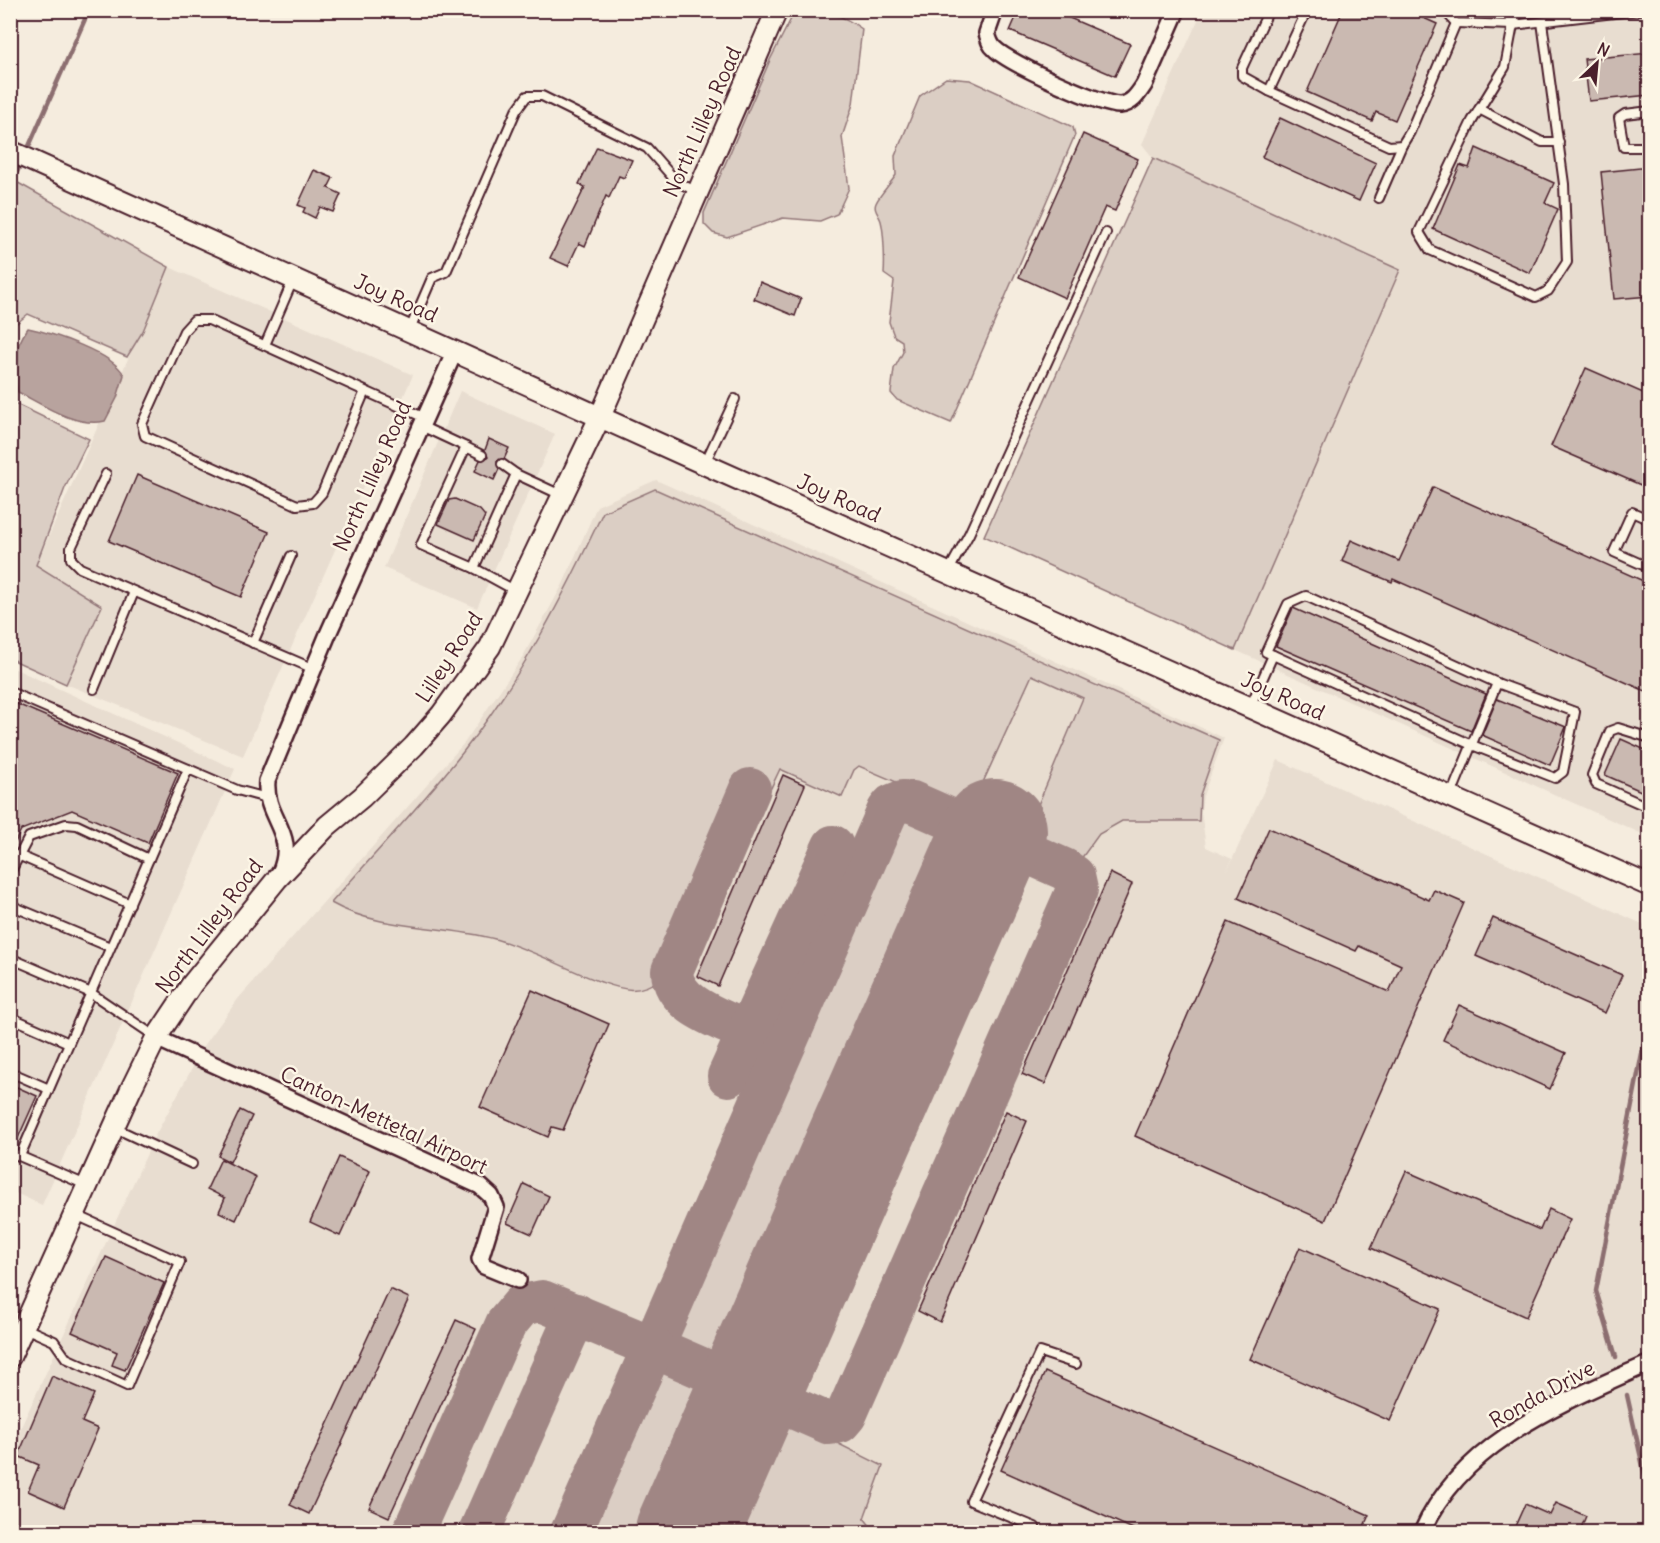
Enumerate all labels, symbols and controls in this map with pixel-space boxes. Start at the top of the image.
north arrow [1567,33,1627,93]
text: N [1594,38,1613,61]
street label: North Lilley Road [657,43,747,201]
street label: Joy Road [350,268,442,328]
street label: North Lilley Road [327,397,417,555]
street label: Joy Road [793,468,885,528]
street label: Lilley Road [410,606,488,708]
street label: Joy Road [1237,666,1329,726]
street label: North Lilley Road [149,853,269,999]
street label: Canton-Mettetal Airport [276,1060,492,1180]
street label: Ronda Drive [1485,1354,1599,1434]

